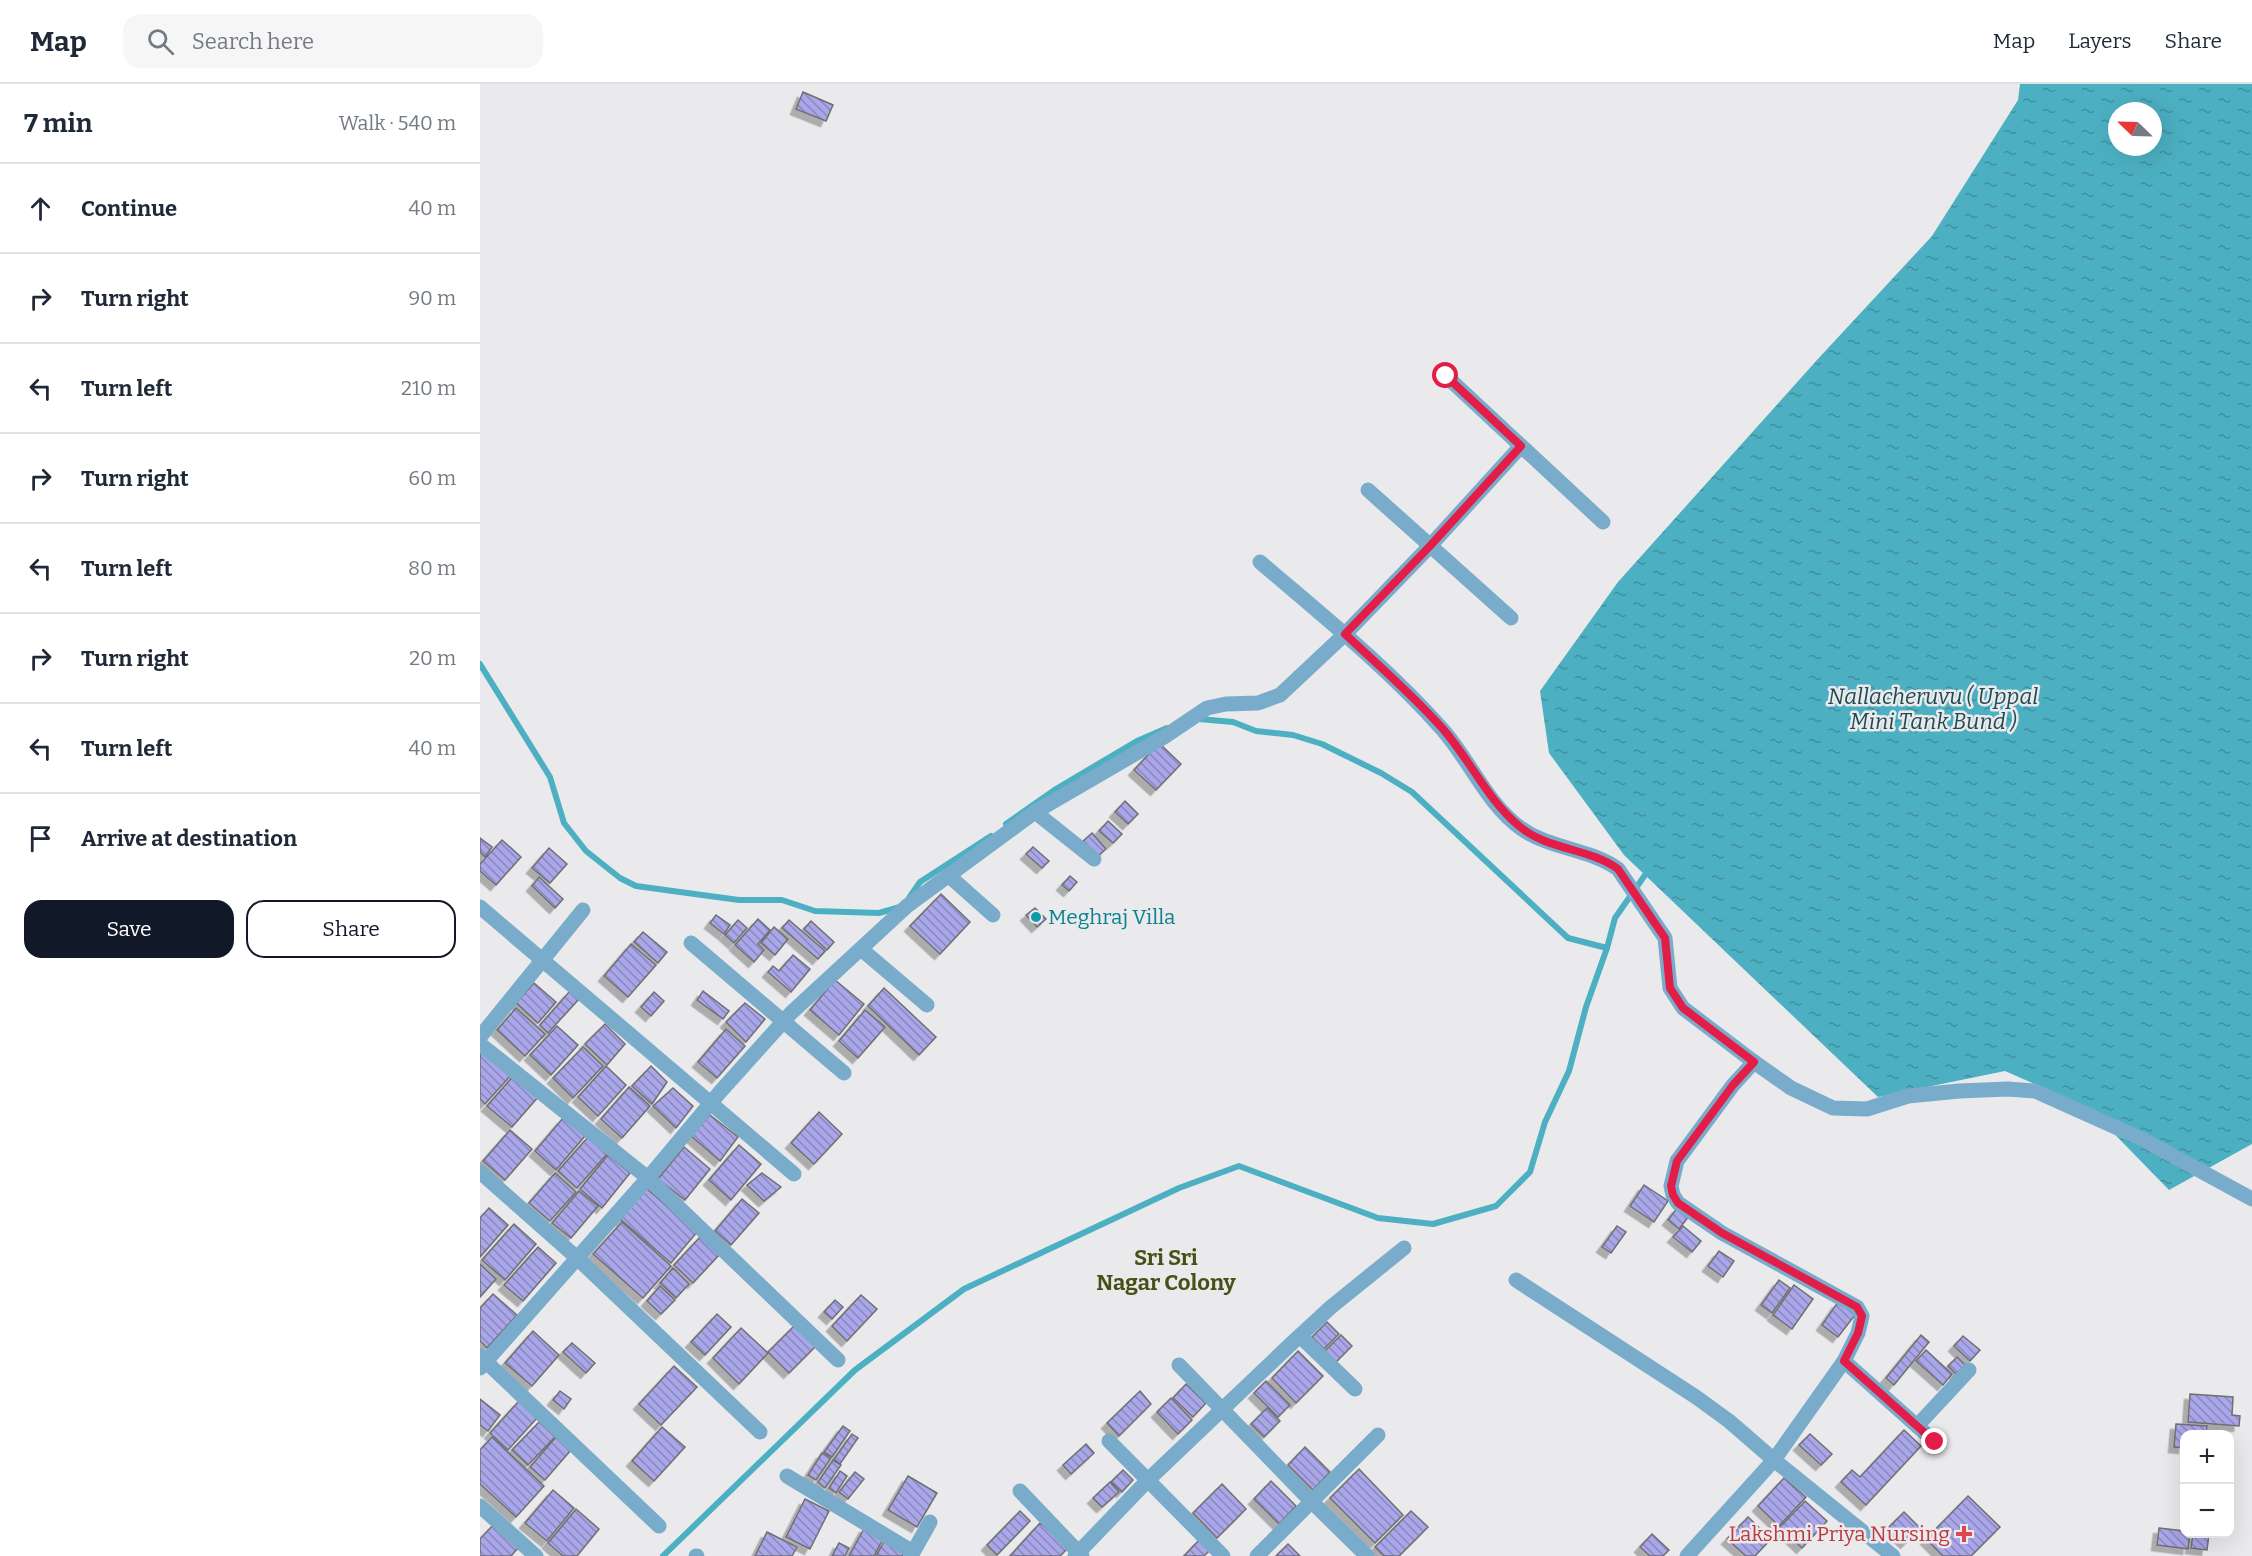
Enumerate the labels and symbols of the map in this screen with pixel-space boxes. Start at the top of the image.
north arrow [2108,102,2162,156]
route start [1432,362,1458,388]
water label: Nallacheruvu ( Uppal Mini Tank Bund ) [1828,683,2038,735]
place label: Meghraj Villa [1048,904,1176,930]
marker: Meghraj Villa [1029,910,1043,924]
district label: Sri Sri Nagar Colony [1096,1244,1236,1296]
route end [1921,1428,1947,1454]
place label: Lakshmi Priya Nursing [1729,1521,1950,1547]
marker: Lakshmi Priya Nursing [1955,1525,1973,1543]

